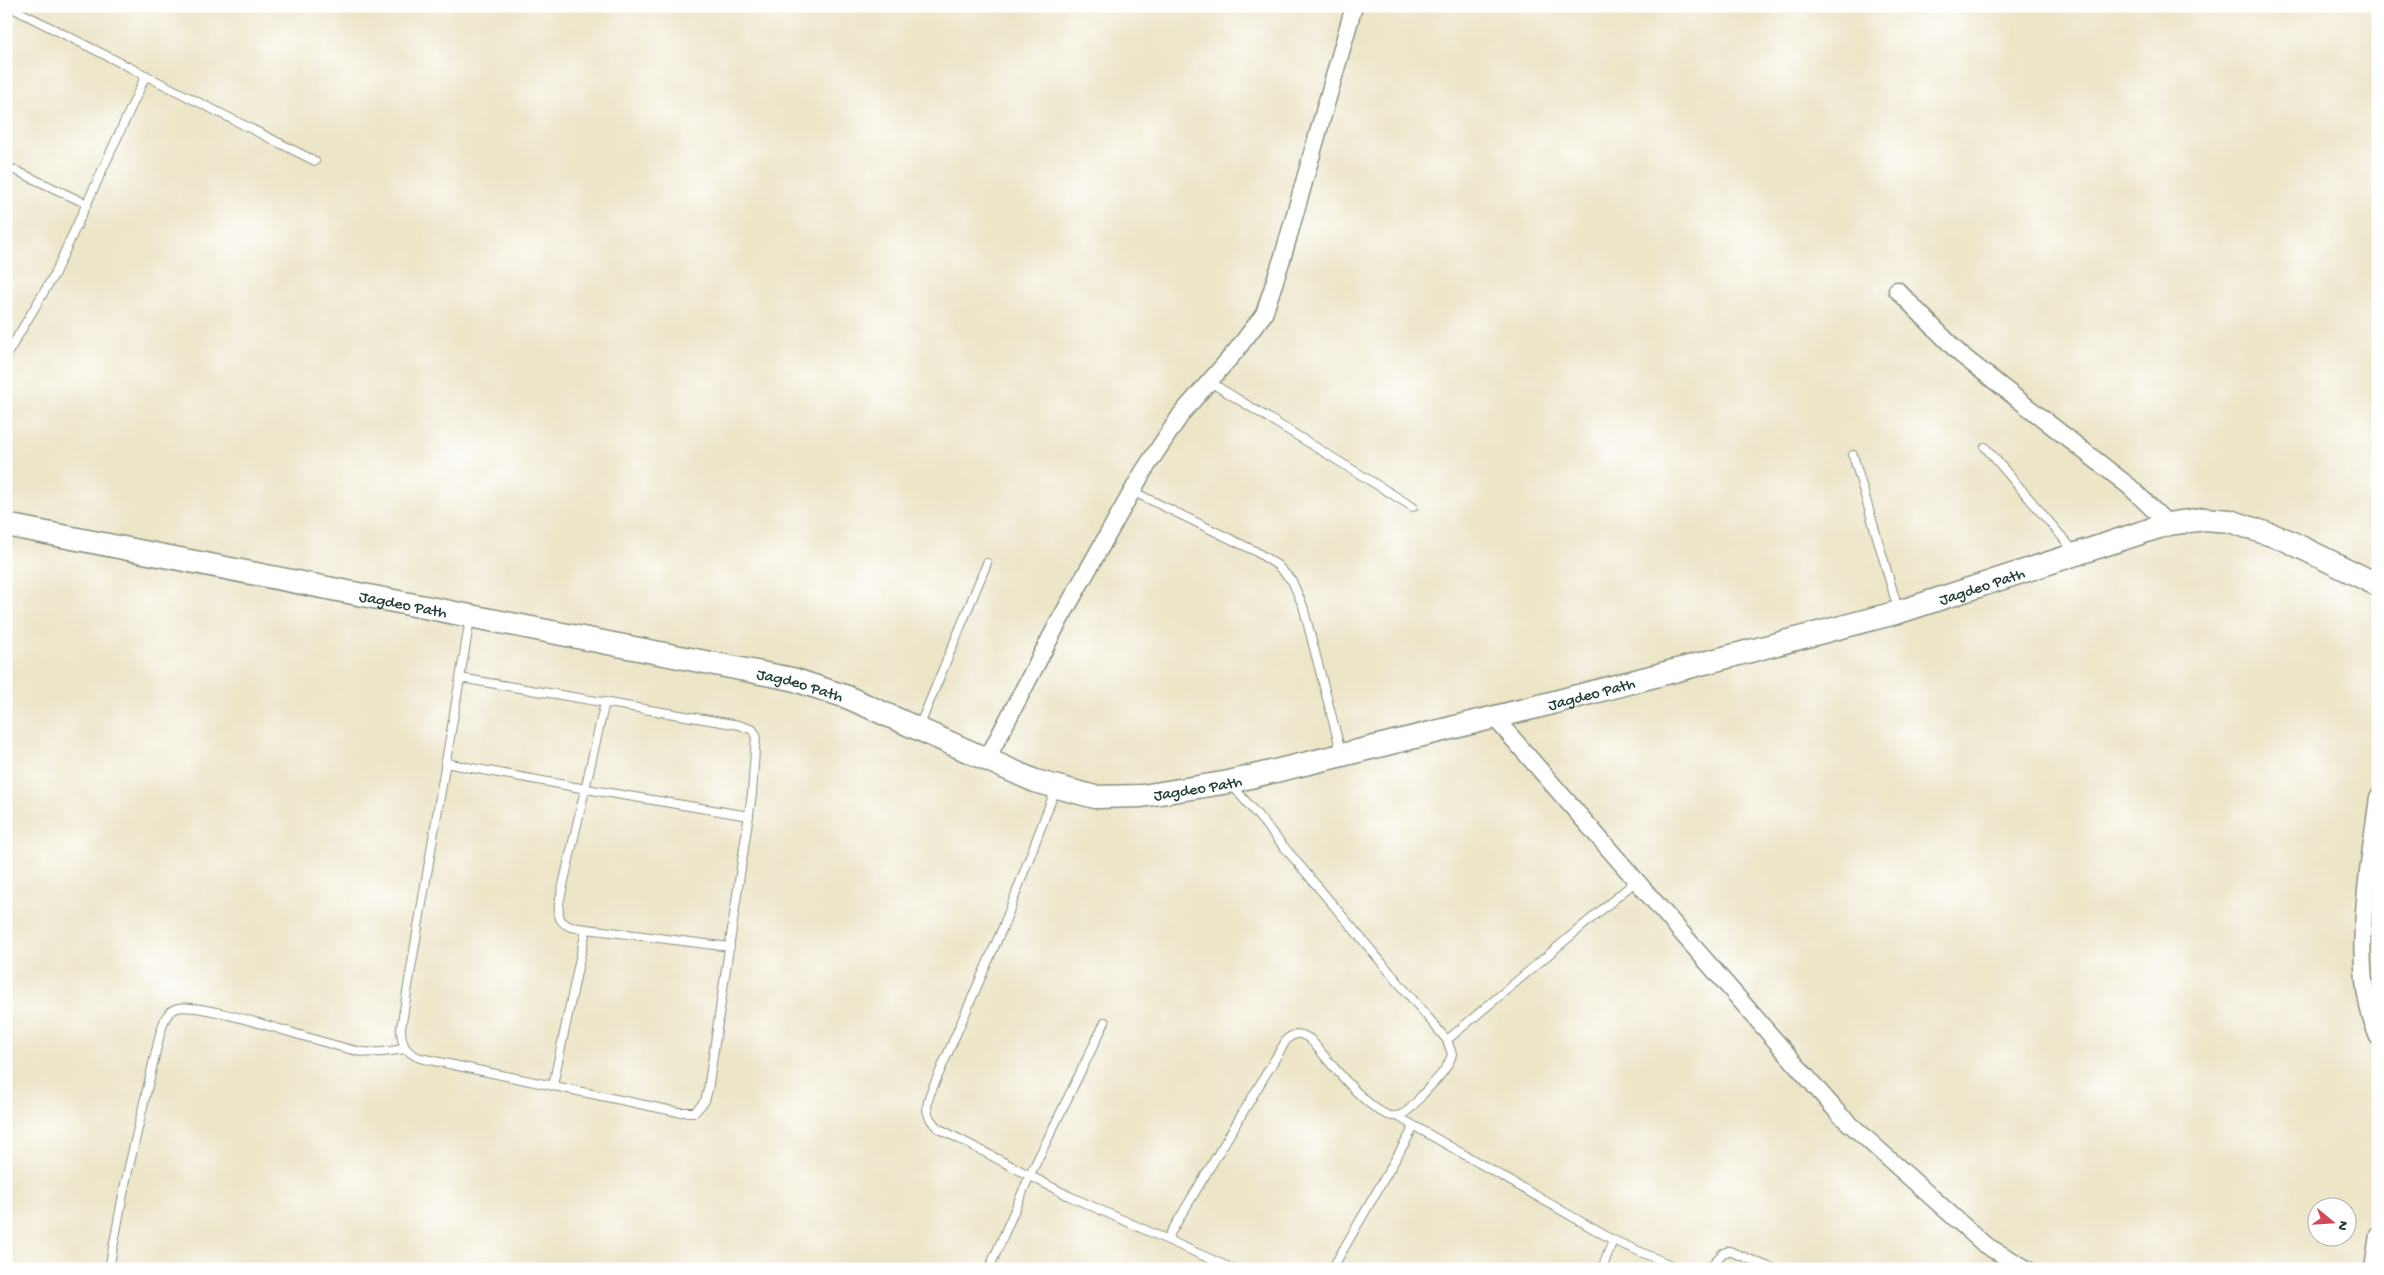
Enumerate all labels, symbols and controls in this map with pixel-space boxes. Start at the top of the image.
street label: Jagdeo Path [1937,565,2028,611]
street label: Jagdeo Path [357,588,449,624]
street label: Jagdeo Path [755,666,845,708]
street label: Jagdeo Path [1547,675,1638,716]
street label: Jagdeo Path [1153,773,1245,807]
north arrow [2306,1198,2356,1248]
text: N [2332,1218,2351,1232]

